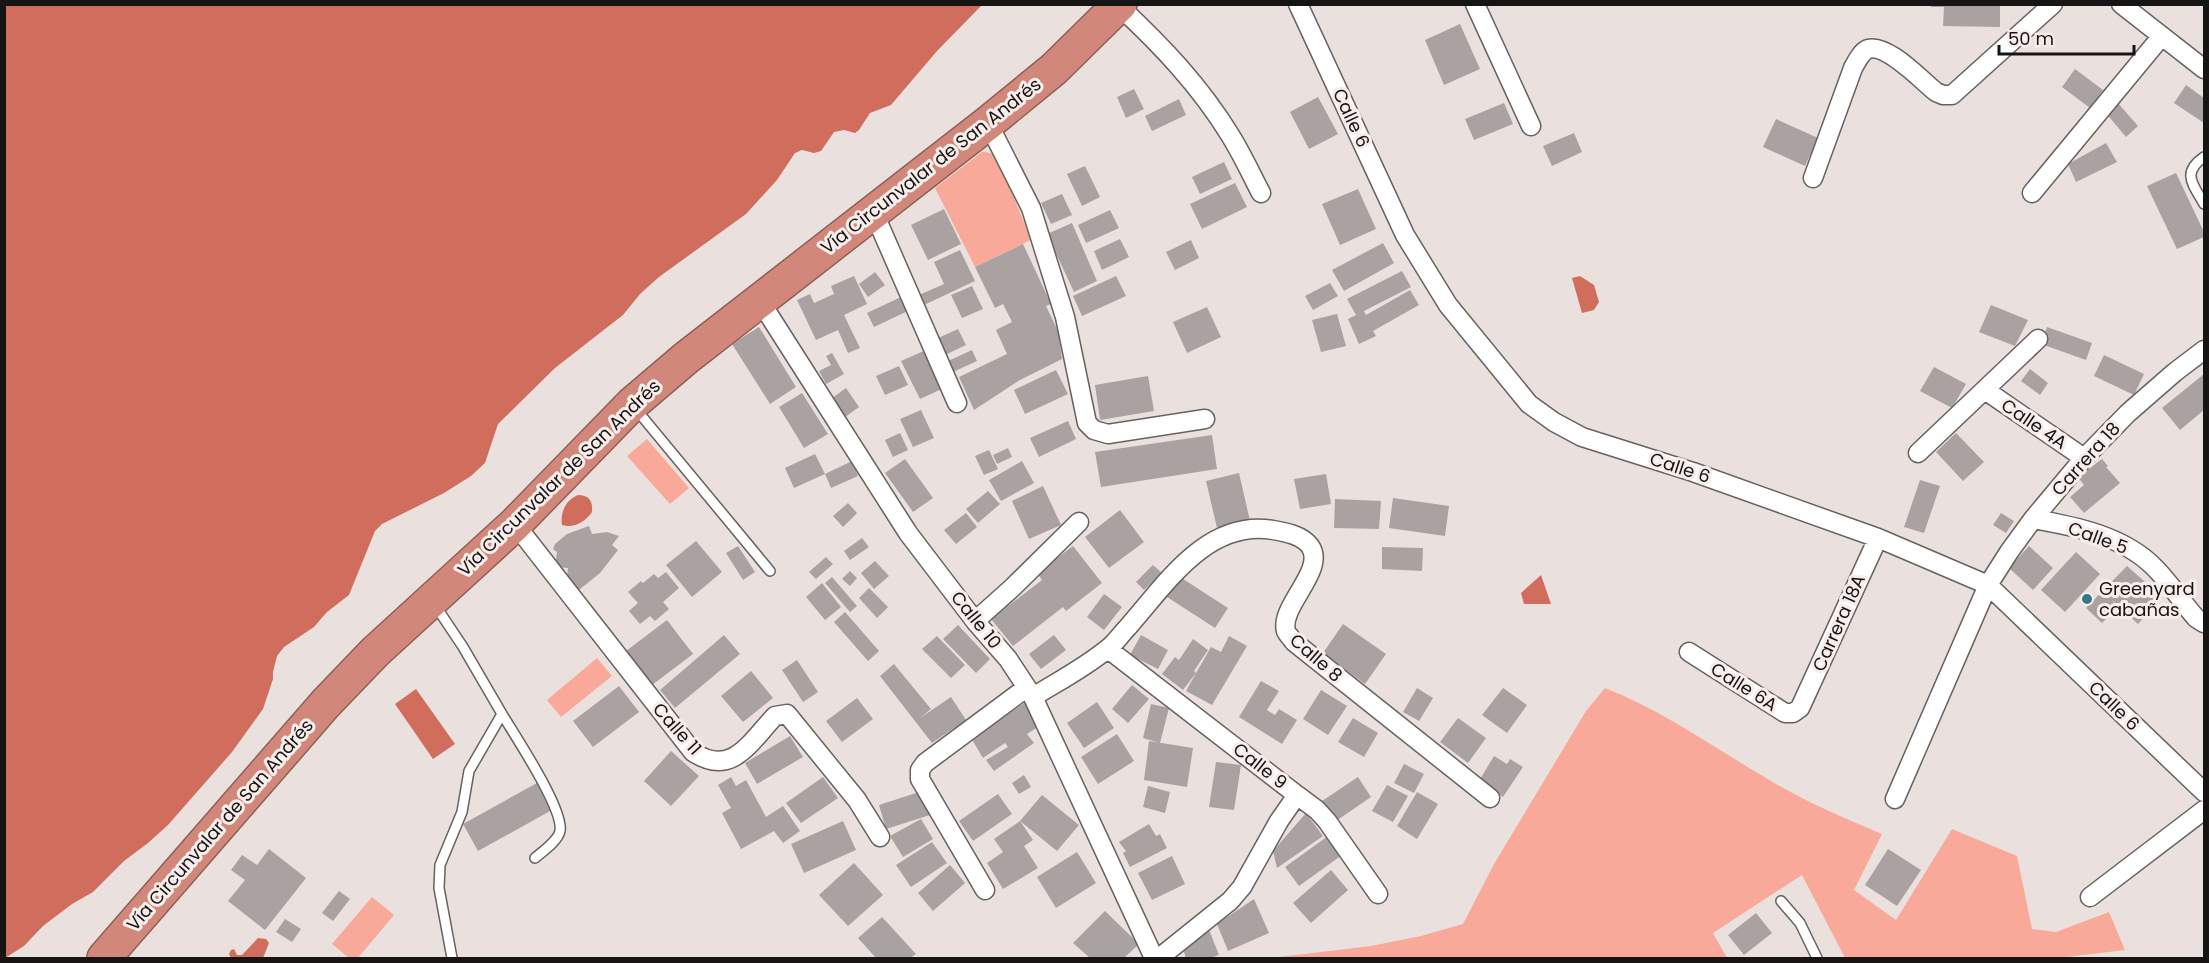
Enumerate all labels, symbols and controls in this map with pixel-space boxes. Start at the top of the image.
scale bar [1999,18,2134,56]
text: 50 m [2008,26,2054,51]
street label: Vía Circunvalar de San Andrés [815,72,1046,260]
street label: Calle 6 [1327,84,1376,151]
street label: Vía Circunvalar de San Andrés [452,374,666,582]
street label: Calle 4A [1996,392,2072,455]
street label: Carrera 18 [2046,416,2126,501]
street label: Calle 6 [1647,446,1714,489]
street label: Calle 5 [2065,515,2132,560]
street label: Carrera 18A [1806,570,1871,675]
place label: Greenyard cabañas [2099,576,2195,622]
street label: Calle 10 [945,585,1007,654]
marker: Greenyard cabañas [2080,592,2094,606]
street label: Calle 8 [1285,628,1348,687]
street label: Calle 6A [1706,656,1782,717]
street label: Calle 6 [2083,675,2145,736]
street label: Calle 11 [647,697,708,760]
street label: Vía Circunvalar de San Andrés [121,713,319,936]
street label: Calle 9 [1228,737,1293,795]

